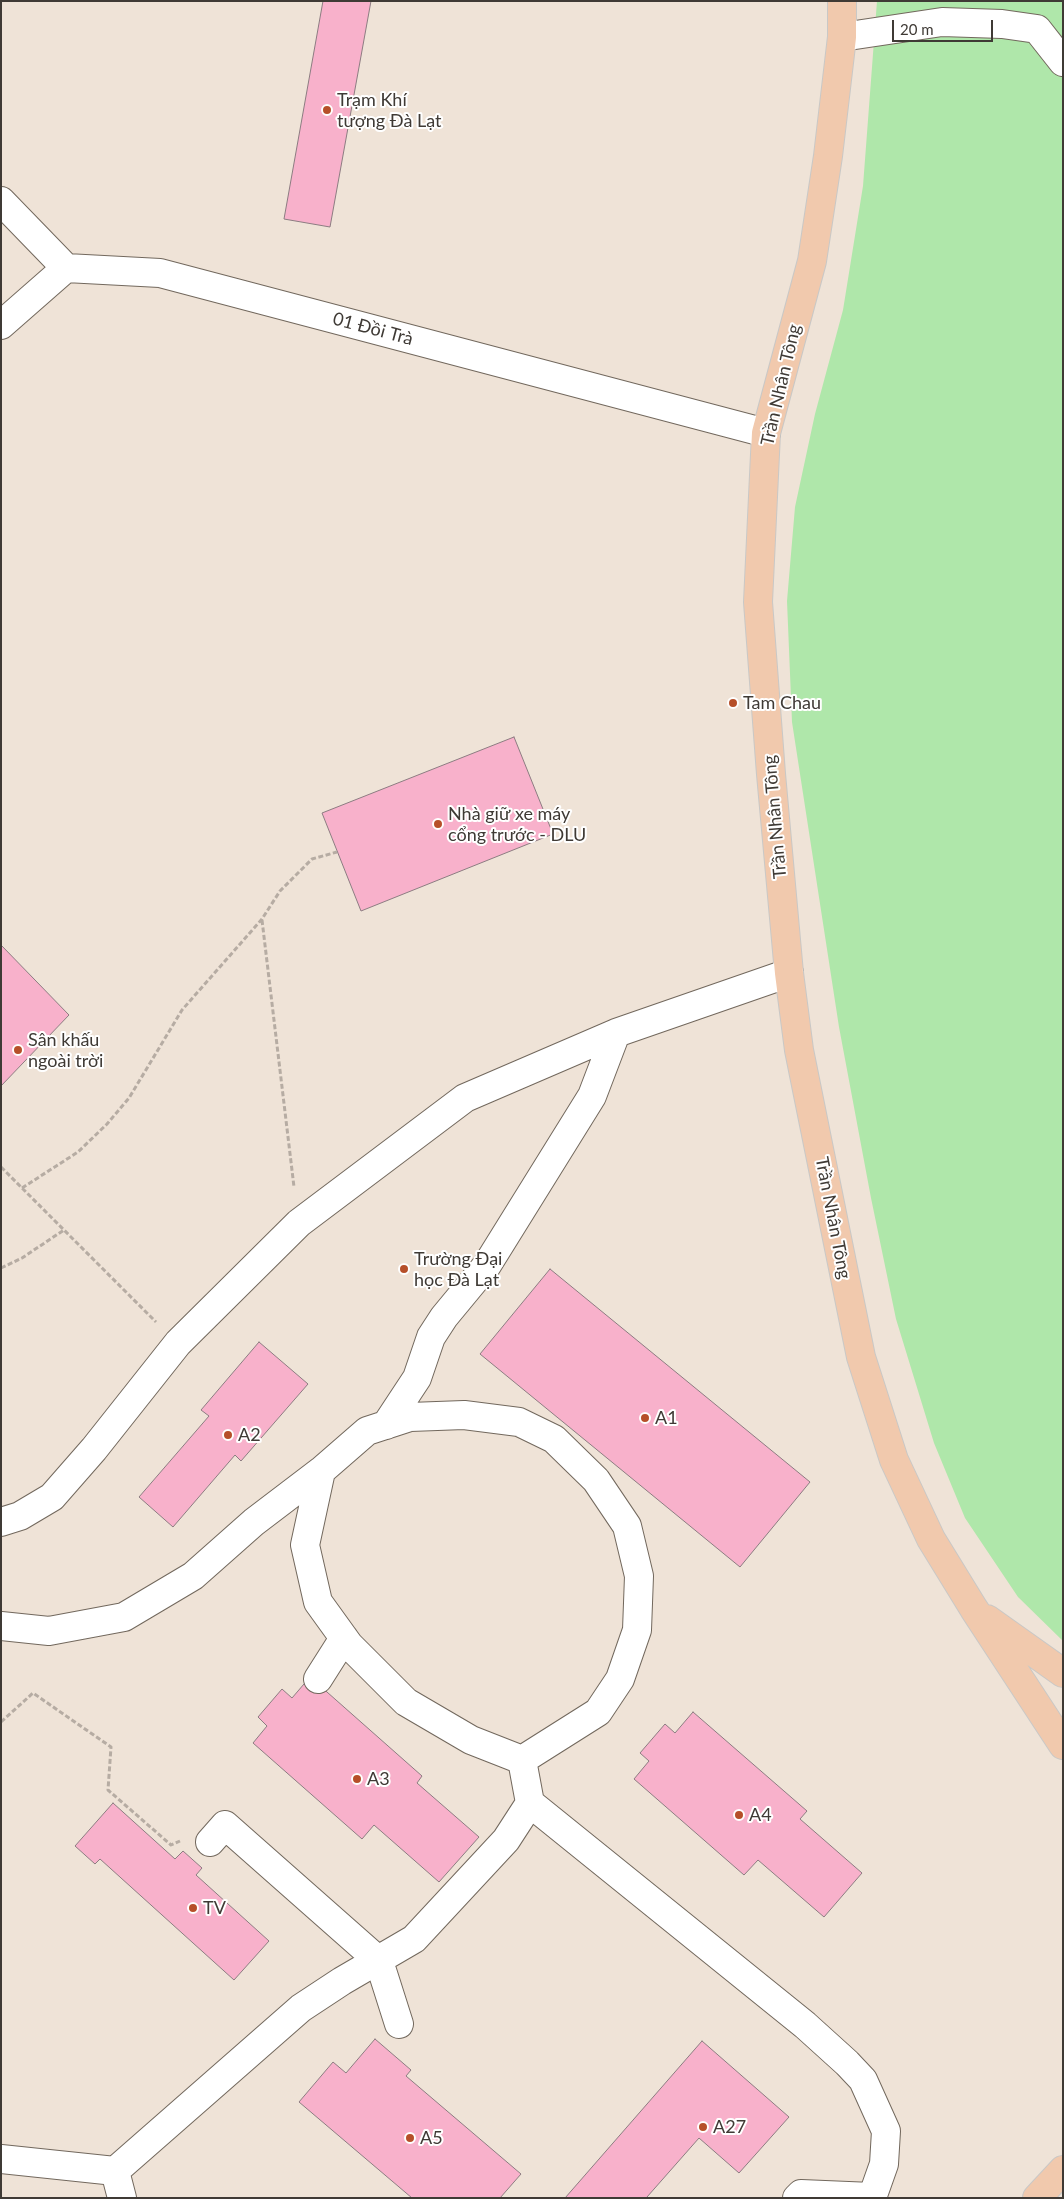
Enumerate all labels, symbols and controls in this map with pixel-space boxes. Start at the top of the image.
scale bar [894,10,995,42]
text: 20 m [900,20,934,38]
place label: Trạm Khí tượng Đà Lạt [337,89,441,132]
marker: Trạm Khí tượng Đà Lạt [321,104,333,116]
street label: 01 Đồi Trà [330,308,416,350]
street label: Trần Nhân Tông [757,322,805,448]
place label: Tam Chau [743,692,821,714]
marker: Tam Chau [727,697,739,709]
street label: Trần Nhân Tông [759,754,791,880]
place label: Nhà giữ xe máy cổng trước - DLU [448,803,586,846]
marker: Nhà giữ xe máy cổng trước - DLU [432,818,444,830]
place label: Sân khấu ngoài trời [28,1029,103,1072]
marker: Sân khấu ngoài trời [12,1044,24,1056]
street label: Trần Nhân Tông [811,1155,855,1281]
place label: Trường Đại học Đà Lạt [414,1248,502,1290]
marker: Trường Đại học Đà Lạt [398,1263,410,1275]
place label: A1 [655,1407,678,1429]
marker: A1 [639,1412,651,1424]
place label: A2 [238,1424,261,1446]
marker: A2 [222,1429,234,1441]
place label: A3 [367,1768,390,1790]
marker: A3 [351,1773,363,1785]
place label: A4 [749,1804,772,1826]
marker: A4 [733,1809,745,1821]
place label: TV [203,1897,226,1919]
marker: TV [187,1902,199,1914]
place label: A27 [713,2116,746,2138]
marker: A27 [697,2121,709,2133]
place label: A5 [420,2127,443,2149]
marker: A5 [404,2132,416,2144]

